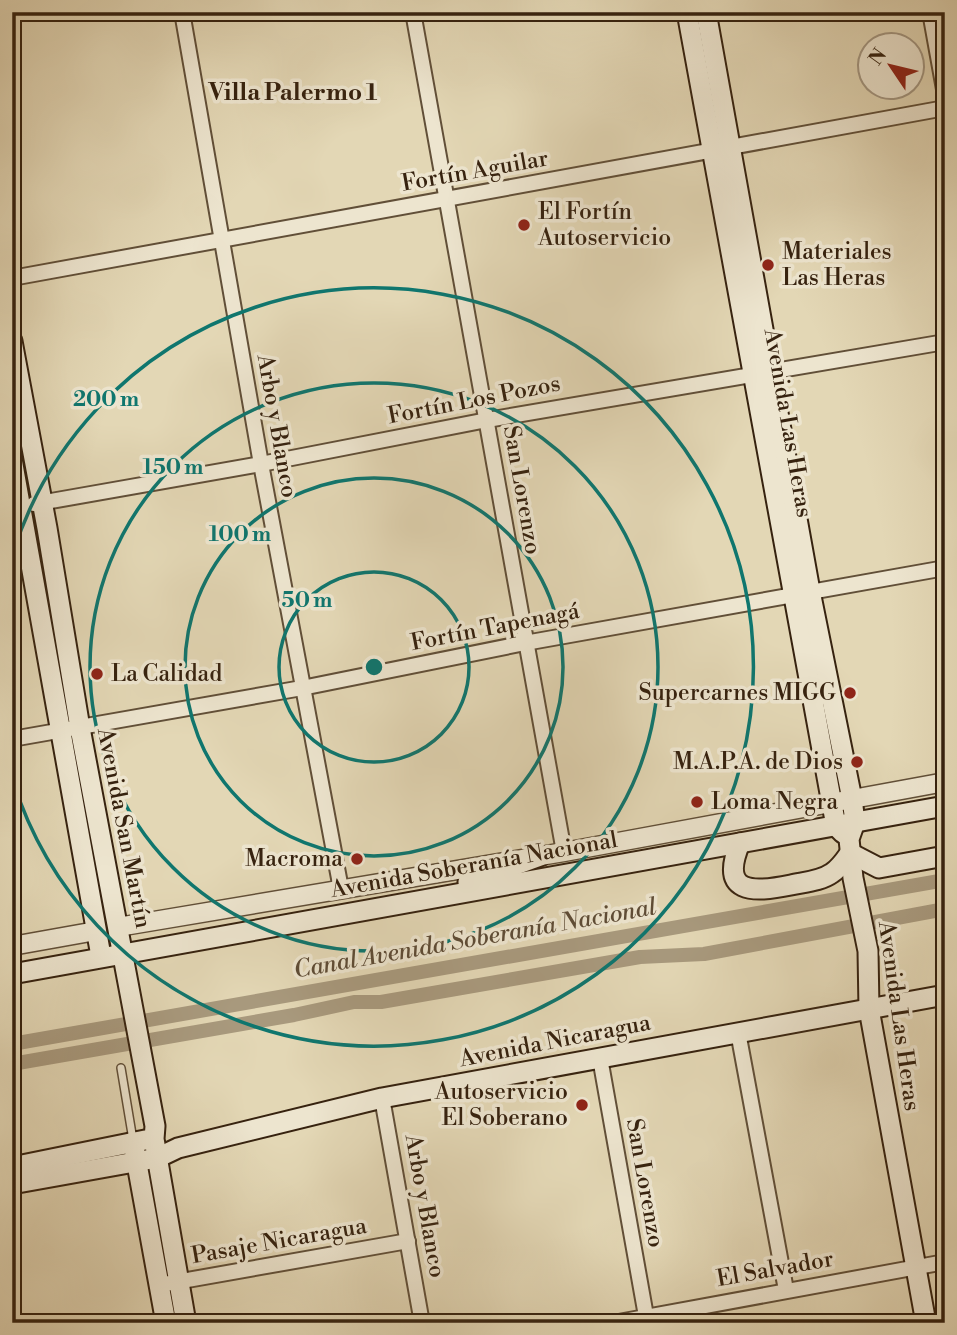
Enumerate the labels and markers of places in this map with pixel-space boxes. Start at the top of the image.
place label: El Fortín Autoservicio [537,198,671,252]
marker: El Fortín Autoservicio [516,217,532,233]
place label: Materiales Las Heras [782,238,892,292]
marker: Materiales Las Heras [760,257,776,273]
centre of rings [362,655,386,679]
place label: La Calidad [111,660,222,688]
marker: La Calidad [89,666,105,682]
place label: Supercarnes MIGG [638,679,836,707]
marker: Supercarnes MIGG [842,685,858,701]
place label: M.A.P.A. de Dios [673,748,843,776]
marker: M.A.P.A. de Dios [849,754,865,770]
place label: Loma Negra [711,788,838,816]
marker: Loma Negra [689,794,705,810]
place label: Macroma [245,845,343,873]
marker: Macroma [349,851,365,867]
place label: Autoservicio El Soberano [434,1078,568,1132]
marker: Autoservicio El Soberano [574,1097,590,1113]

